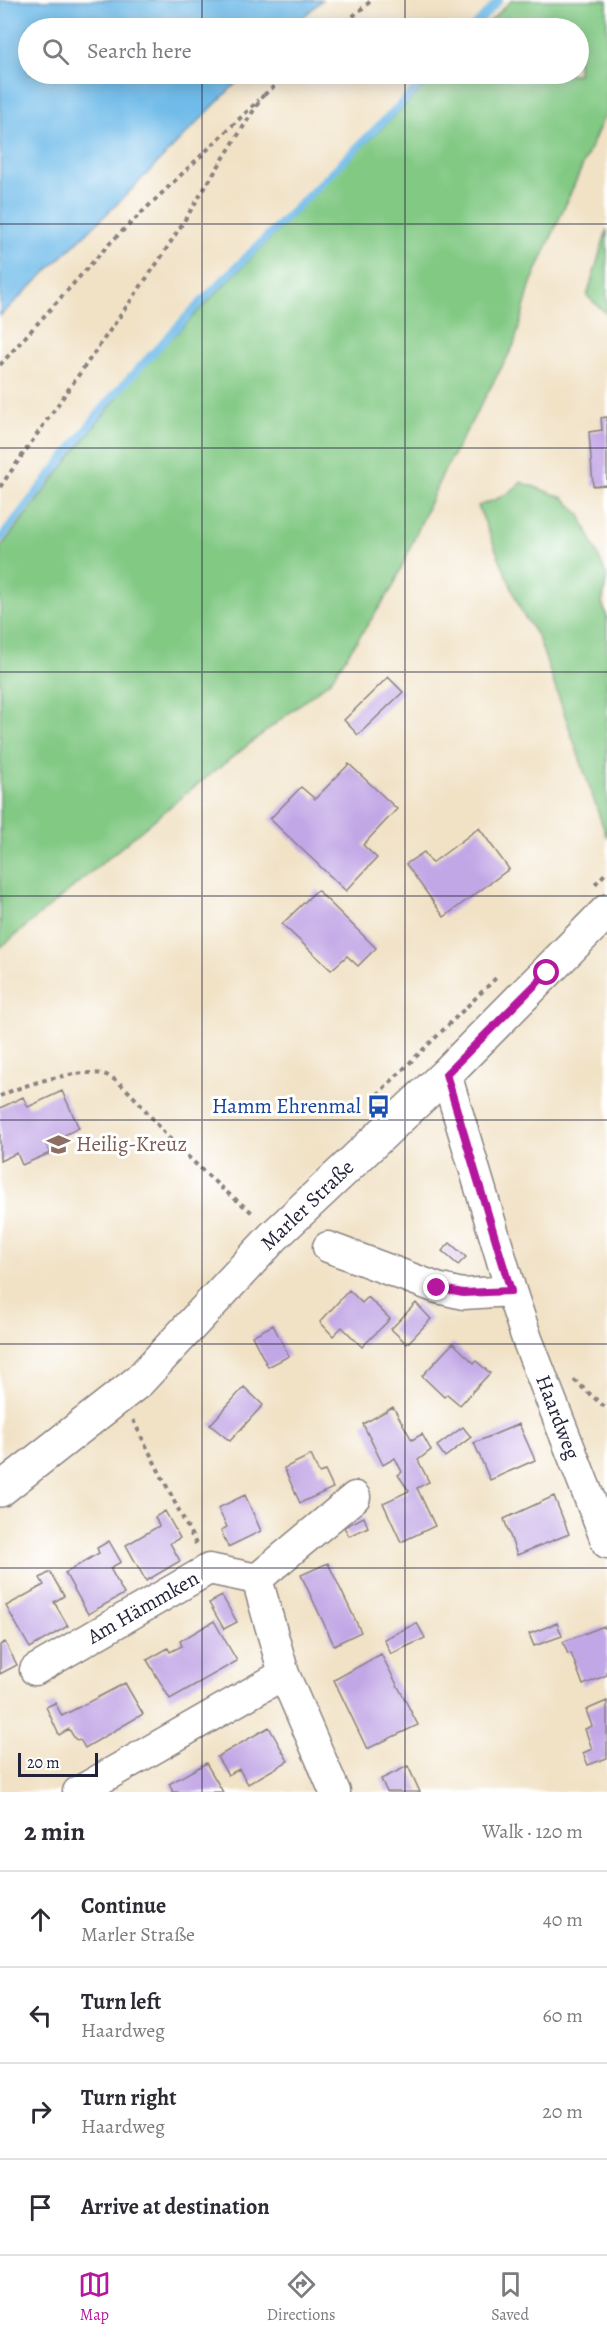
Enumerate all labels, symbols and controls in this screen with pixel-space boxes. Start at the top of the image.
search box [18,18,589,84]
icon: search [39,35,72,68]
text: Search here [87,36,192,66]
route start [533,959,559,985]
place label: Hamm Ehrenmal [212,1092,361,1120]
bus stop icon: Hamm Ehrenmal [366,1093,392,1119]
place label: Heilig-Kreuz [76,1130,187,1158]
school or university icon: Heilig-Kreuz [45,1131,71,1157]
street label: Marler Straße [254,1153,360,1257]
route end [423,1274,449,1300]
street label: Haardweg [529,1371,587,1464]
street label: Am Hämmken [81,1564,204,1651]
scale bar [18,1750,98,1778]
text: 20 m [27,1752,60,1774]
text: 2 min [24,1814,85,1849]
text: Walk · 120 m [482,1818,583,1845]
text: Continue [81,1891,166,1921]
icon: ahead [24,1903,57,1936]
text: 40 m [543,1906,583,1933]
text: Marler Straße [81,1921,195,1948]
text: Turn left [81,1987,161,2017]
icon: left [24,1999,57,2032]
text: 60 m [543,2002,583,2029]
text: Haardweg [81,2017,165,2044]
text: Turn right [81,2083,177,2113]
icon: right [24,2095,57,2128]
text: 20 m [542,2098,583,2125]
text: Haardweg [81,2113,165,2140]
icon: arrive [24,2191,57,2224]
text: Arrive at destination [81,2192,270,2222]
tab: Map [78,2268,111,2326]
tab: Directions [267,2268,335,2326]
tab: Saved [491,2268,529,2326]

